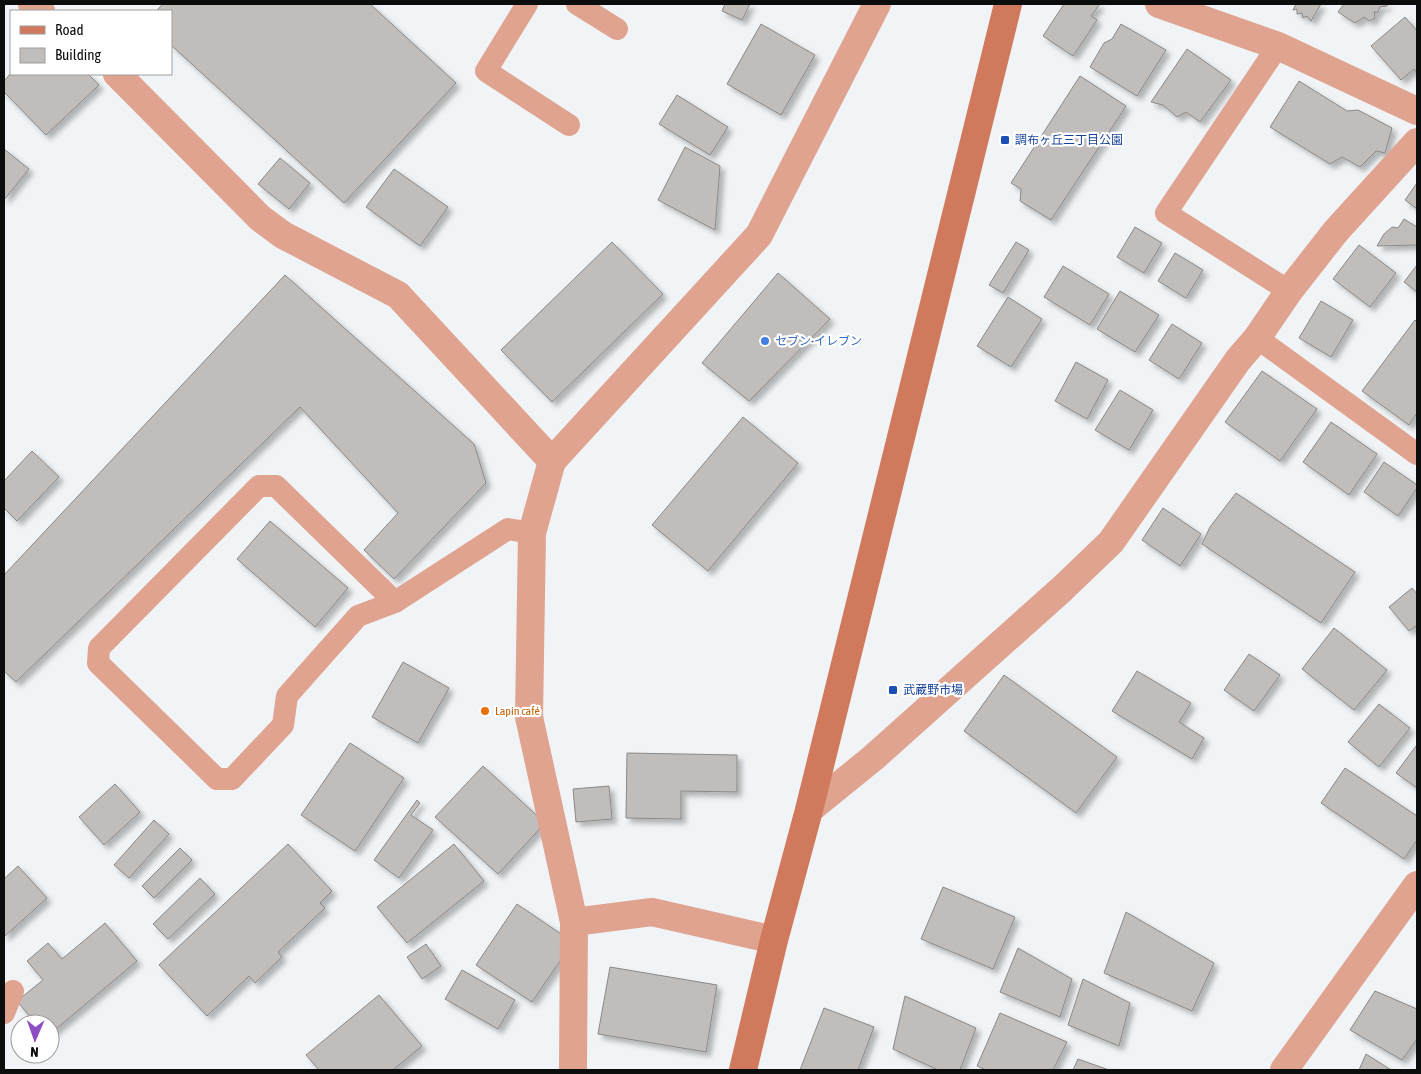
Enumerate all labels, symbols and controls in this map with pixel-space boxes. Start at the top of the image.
legend [10,10,172,75]
text: Road [55,21,84,38]
text: Building [55,46,101,63]
place label: 調布ヶ丘三丁目公園 [1015,133,1123,147]
marker: 調布ヶ丘三丁目公園 [999,134,1011,146]
place label: セブン-イレブン [775,334,862,348]
marker: セブン-イレブン [759,335,771,347]
place label: 武蔵野市場 [903,683,963,697]
marker: 武蔵野市場 [887,684,899,696]
place label: Lapin café [495,704,540,718]
marker: Lapin café [479,705,491,717]
north arrow [10,1014,60,1064]
text: N [30,1044,39,1060]

